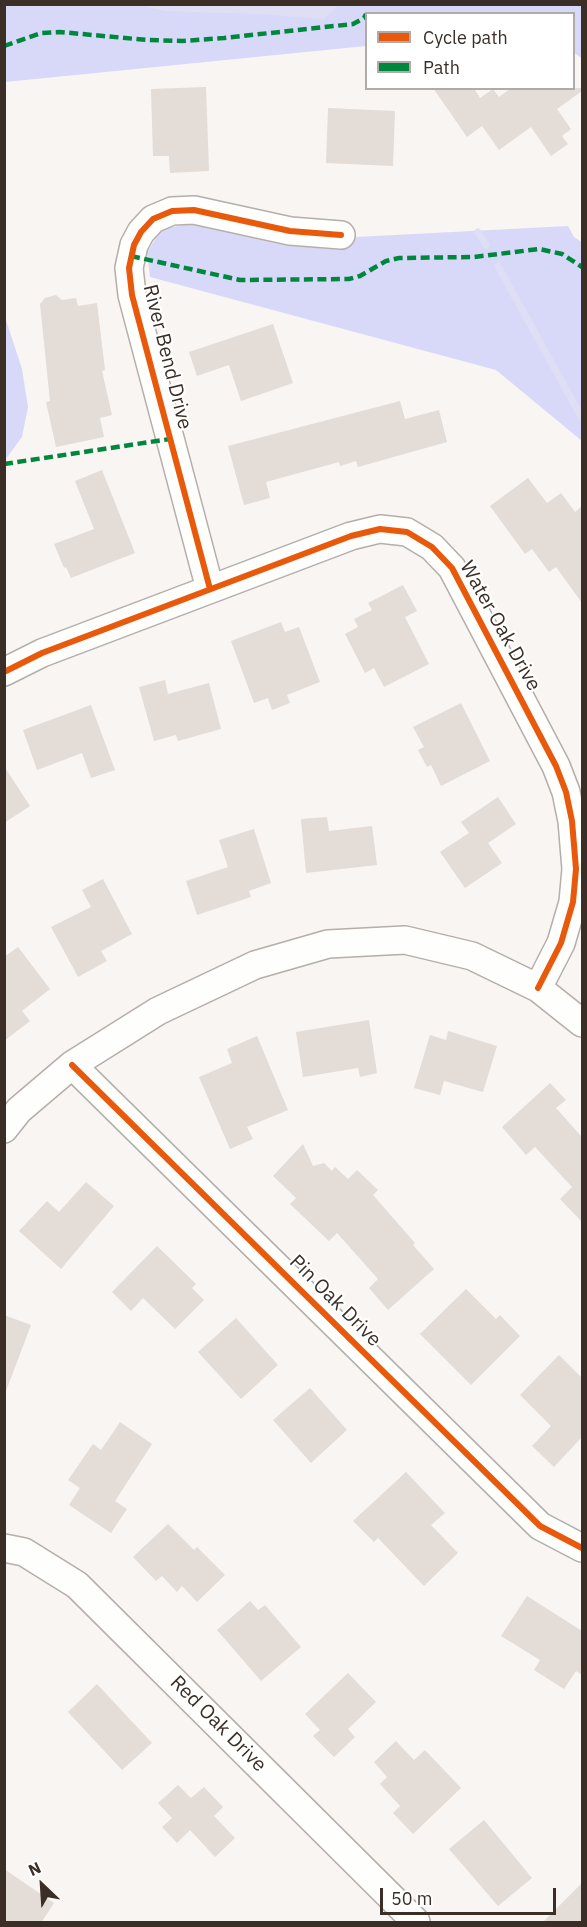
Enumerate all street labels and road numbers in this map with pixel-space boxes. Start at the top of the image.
street label: River Bend Drive [137,282,197,432]
street label: Water Oak Drive [454,557,546,695]
street label: Pin Oak Drive [284,1250,386,1352]
street label: Red Oak Drive [165,1671,271,1777]

